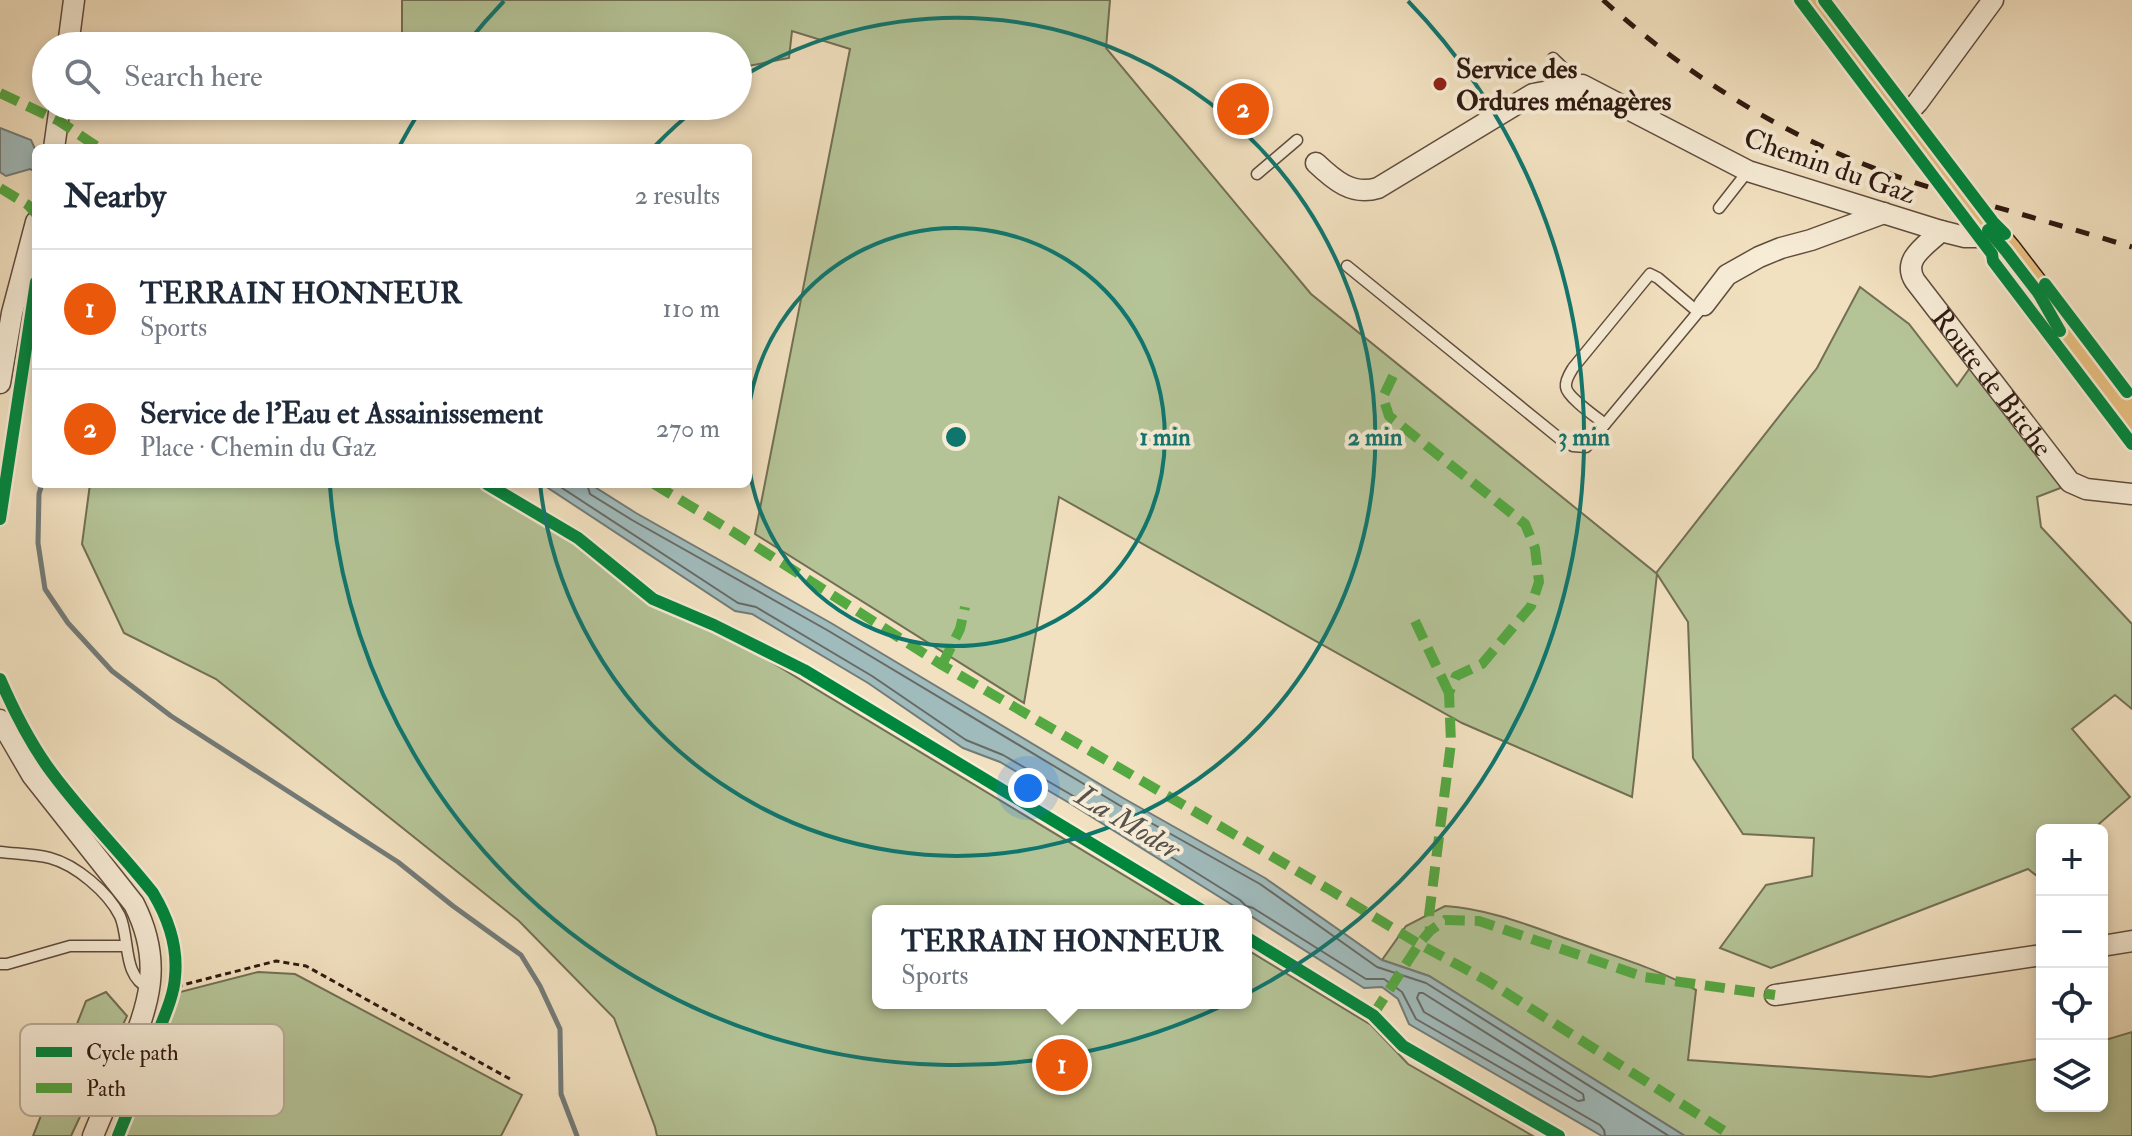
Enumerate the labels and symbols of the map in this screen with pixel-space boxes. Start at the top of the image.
place label: Service des Ordures ménagères [1456,52,1672,119]
marker: Service des Ordures ménagères [1431,75,1449,93]
pin: 2 [1217,79,1269,139]
street label: Chemin du Gaz [1739,121,1920,212]
street label: Route de Bitche [1923,302,2060,464]
text: 1 min [1140,422,1191,453]
text: 2 min [1348,422,1403,453]
text: 3 min [1558,422,1610,453]
centre of rings [942,423,970,451]
your location [1008,768,1048,808]
water label: La Moder [1068,776,1188,869]
legend [20,1024,284,1116]
pin: 1 [1036,1035,1088,1095]
text: Cycle path [86,1039,179,1068]
text: Path [86,1075,127,1103]

